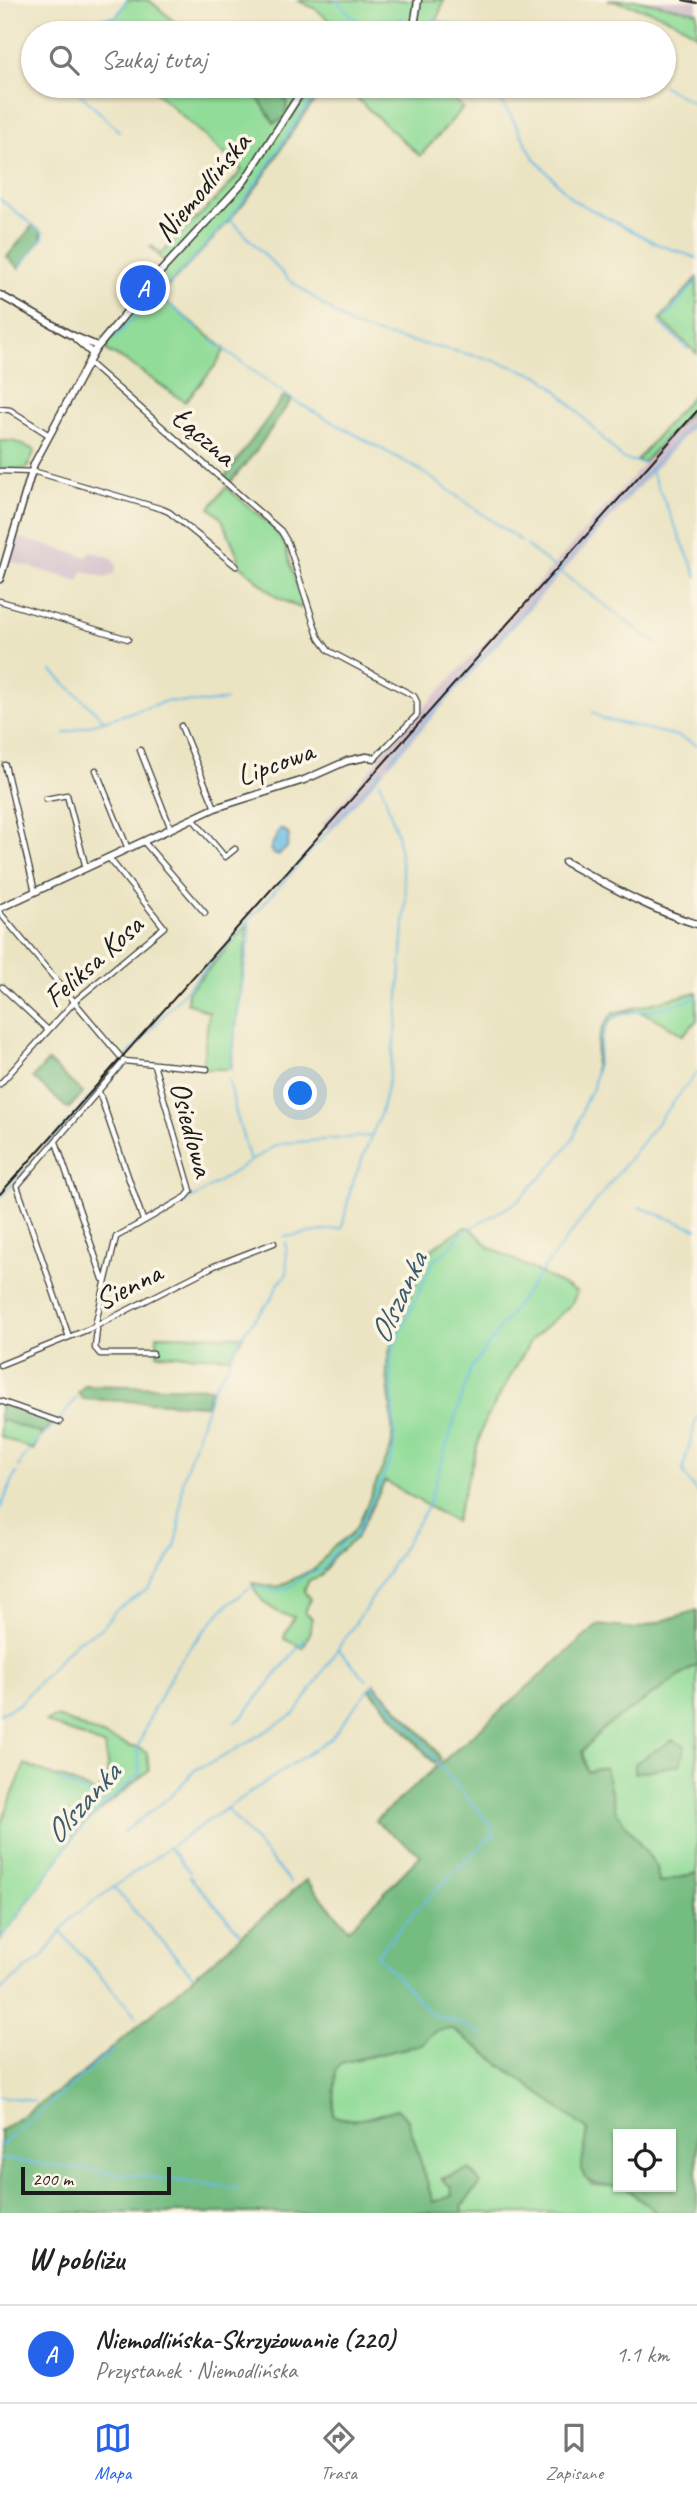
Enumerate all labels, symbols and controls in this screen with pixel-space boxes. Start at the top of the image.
search box [21,21,676,98]
icon: search [45,41,83,79]
text: Szukaj tutaj [101,43,207,76]
street label: Niemodlińska [145,123,260,250]
pin: A [120,262,166,314]
street label: Łączna [164,398,245,475]
street label: Lipcowa [231,731,321,794]
street label: Feliksa Kosa [35,905,152,1016]
your location [283,1076,317,1110]
street label: Osiedlowa [161,1077,223,1183]
water label: Olszanka [359,1243,438,1350]
street label: Sienna [88,1252,170,1319]
water label: Olszanka [35,1751,131,1852]
map controls [613,2129,676,2192]
button: locate [613,2129,676,2192]
scale bar [21,2164,172,2196]
text: 200 m [32,2167,73,2191]
text: W pobliżu [28,2240,124,2278]
text: Niemodlińska-Skrzyżowanie (220) [95,2323,395,2356]
text: A [45,2340,57,2369]
text: 1.1 km [616,2340,669,2369]
text: Przystanek · Niemodlińska [95,2356,297,2385]
tab: Mapa [94,2419,132,2485]
tab: Trasa [320,2419,358,2485]
tab: Zapisane [545,2419,603,2485]

